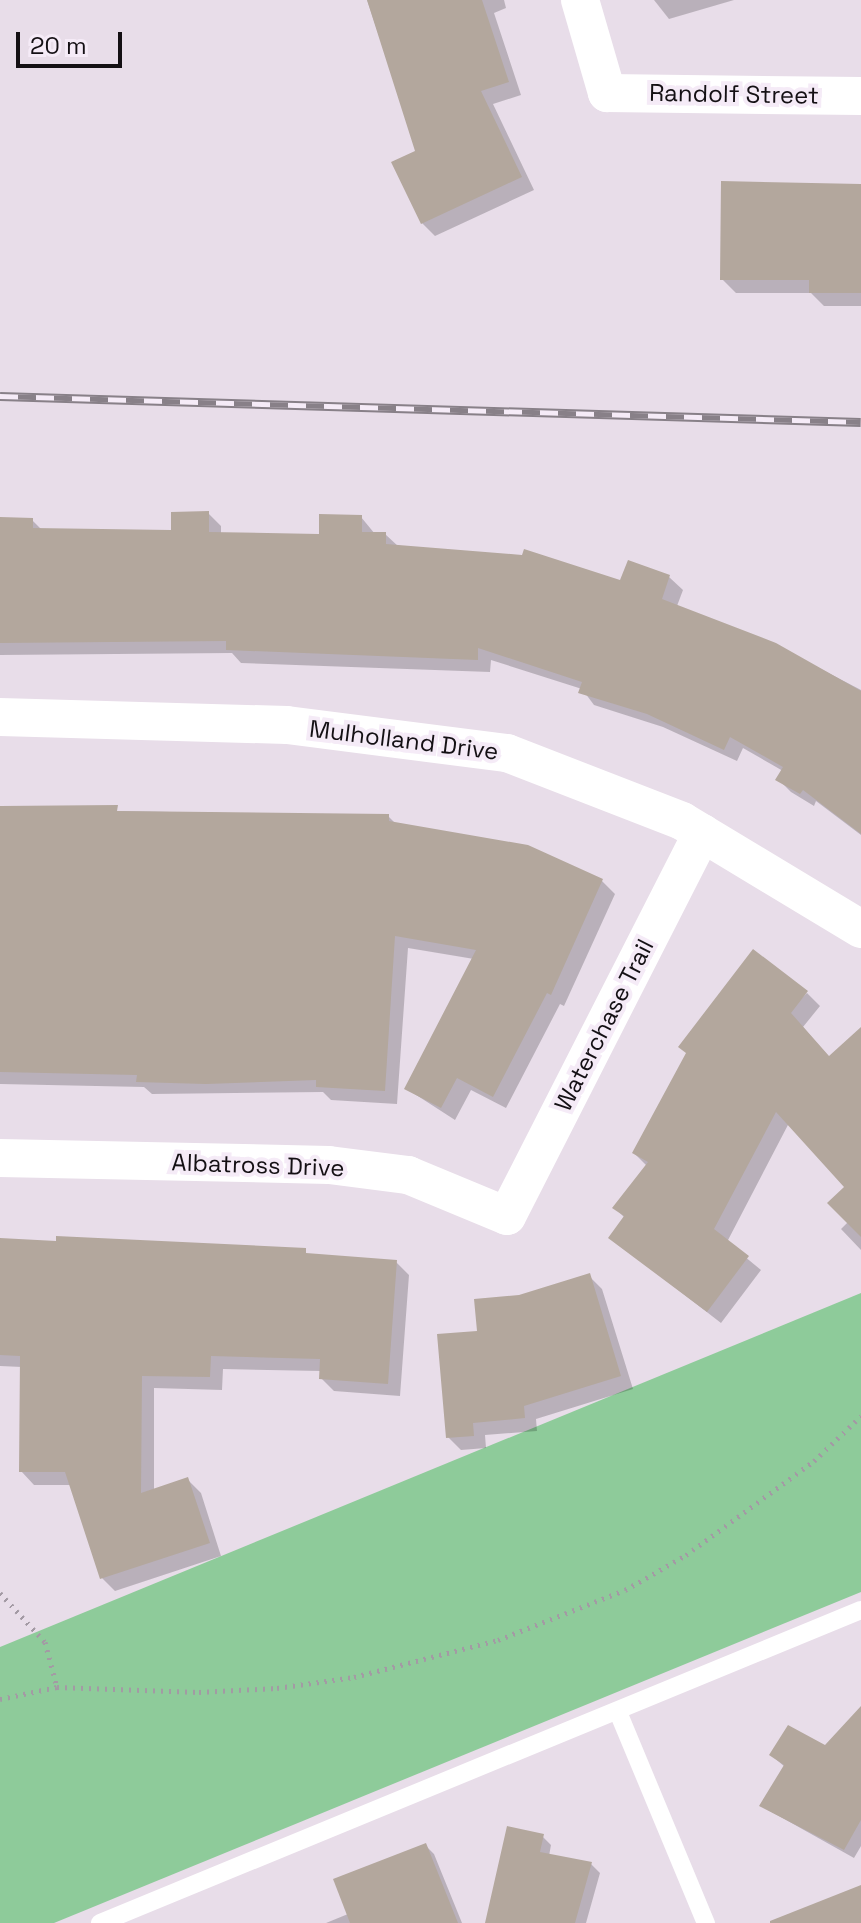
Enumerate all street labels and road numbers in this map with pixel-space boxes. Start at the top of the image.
street label: Randolf Street [649,78,819,110]
street label: Mulholland Drive [308,714,500,766]
street label: Waterchase Trail [548,934,660,1116]
street label: Albatross Drive [171,1148,345,1182]

